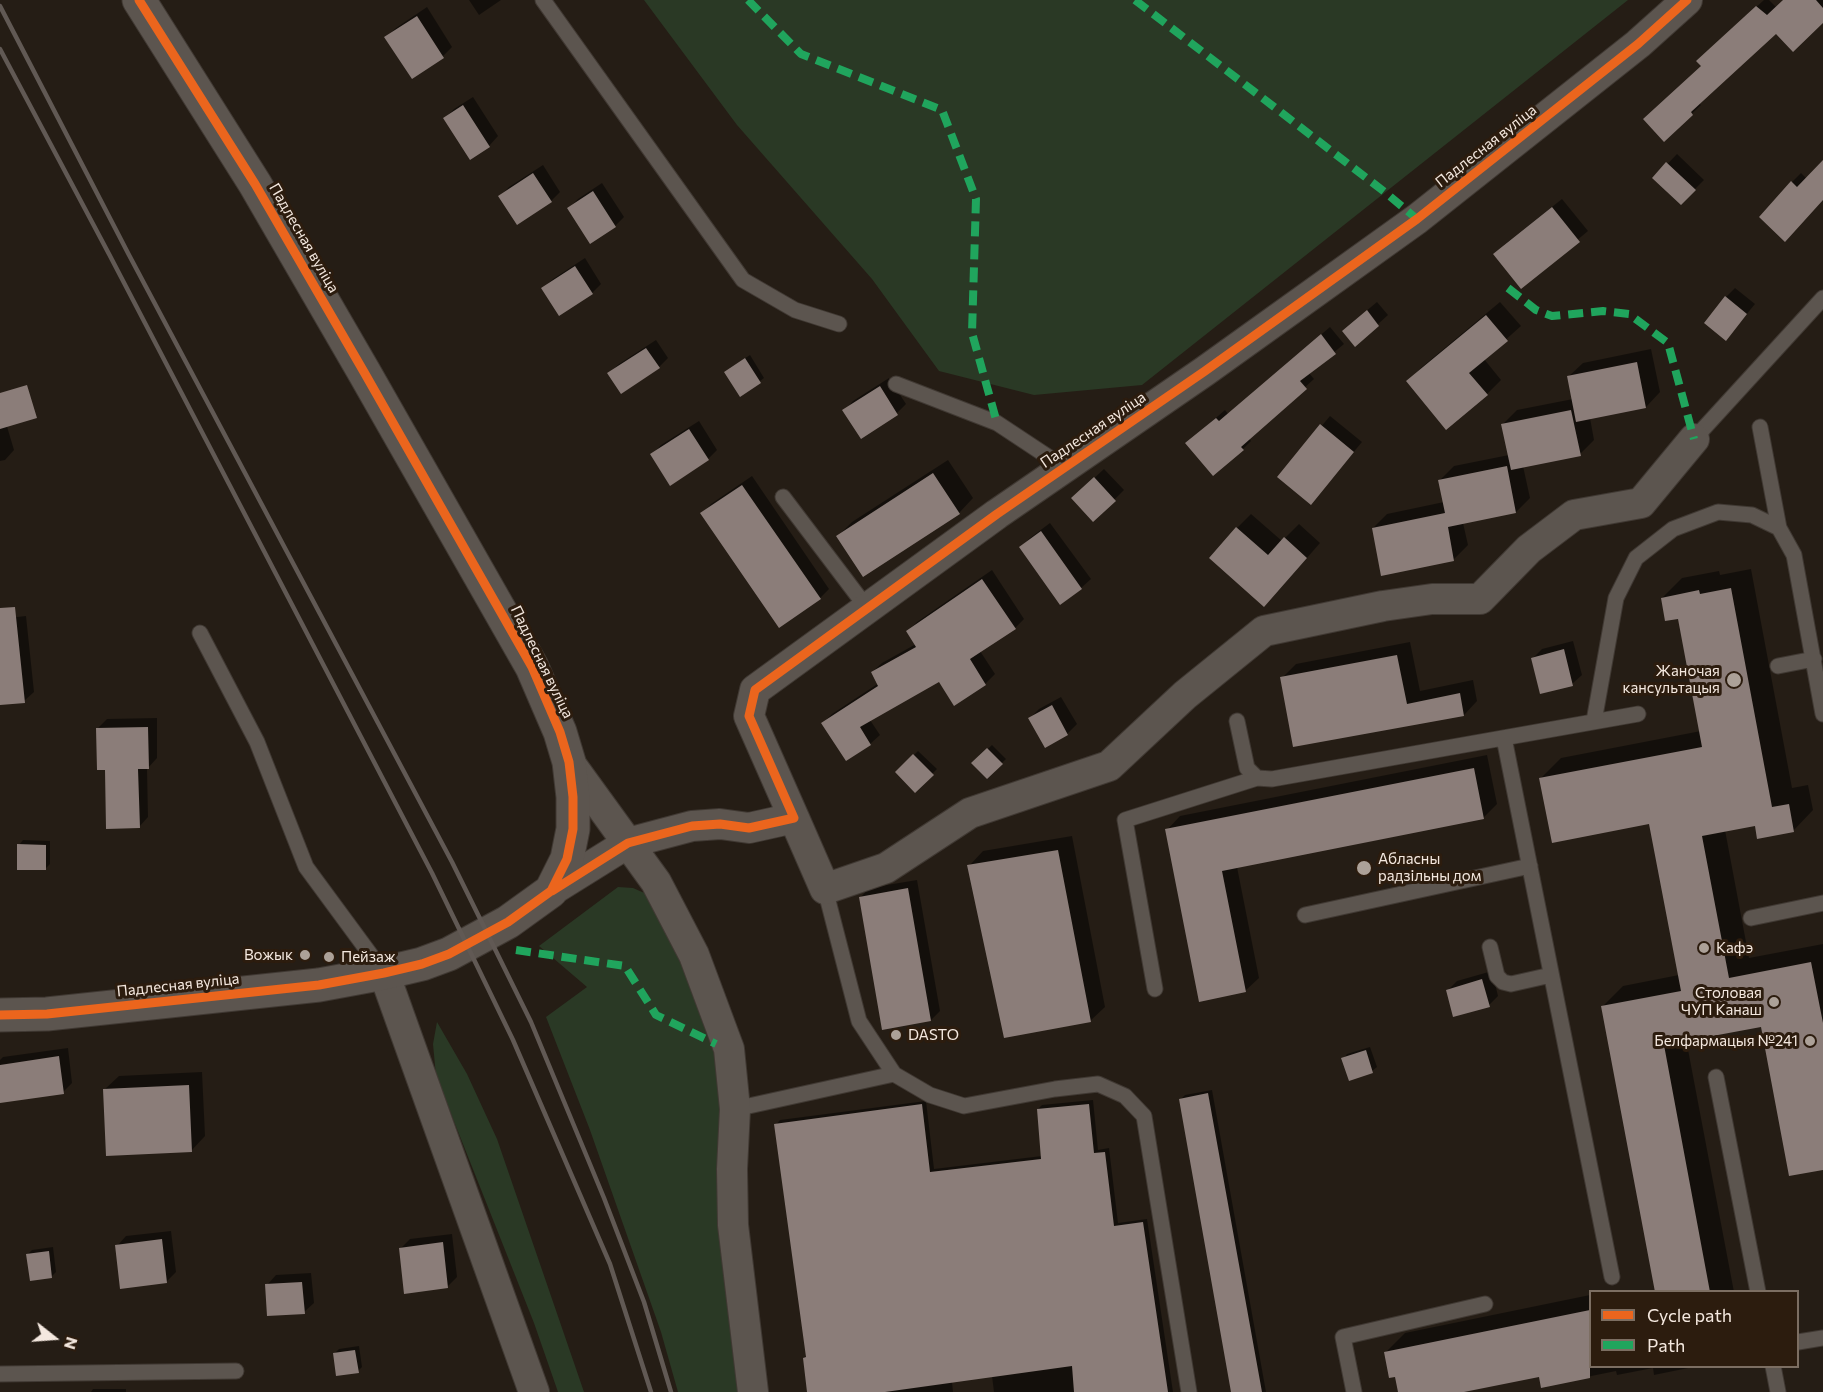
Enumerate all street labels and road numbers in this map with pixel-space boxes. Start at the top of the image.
street label: Падлесная вуліца [1432,101,1540,191]
street label: Падлесная вуліца [265,180,343,296]
street label: Падлесная вуліца [1037,388,1149,472]
street label: Падлесная вуліца [507,603,577,721]
street label: Падлесная вуліца [116,970,240,1000]

